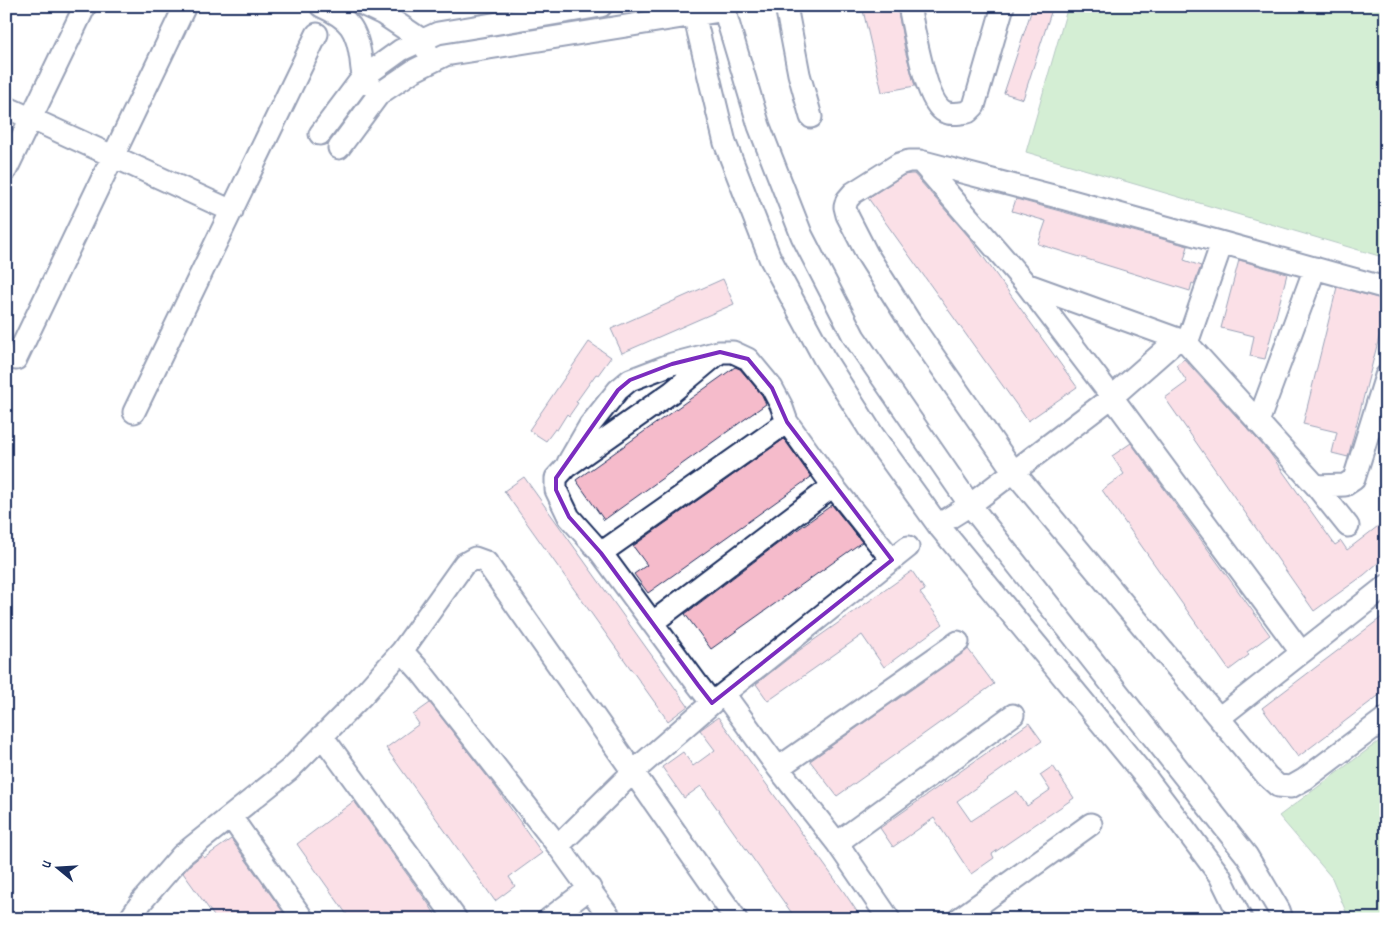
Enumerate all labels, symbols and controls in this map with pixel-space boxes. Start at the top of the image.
north arrow [32,842,82,892]
text: U [37,858,58,871]

